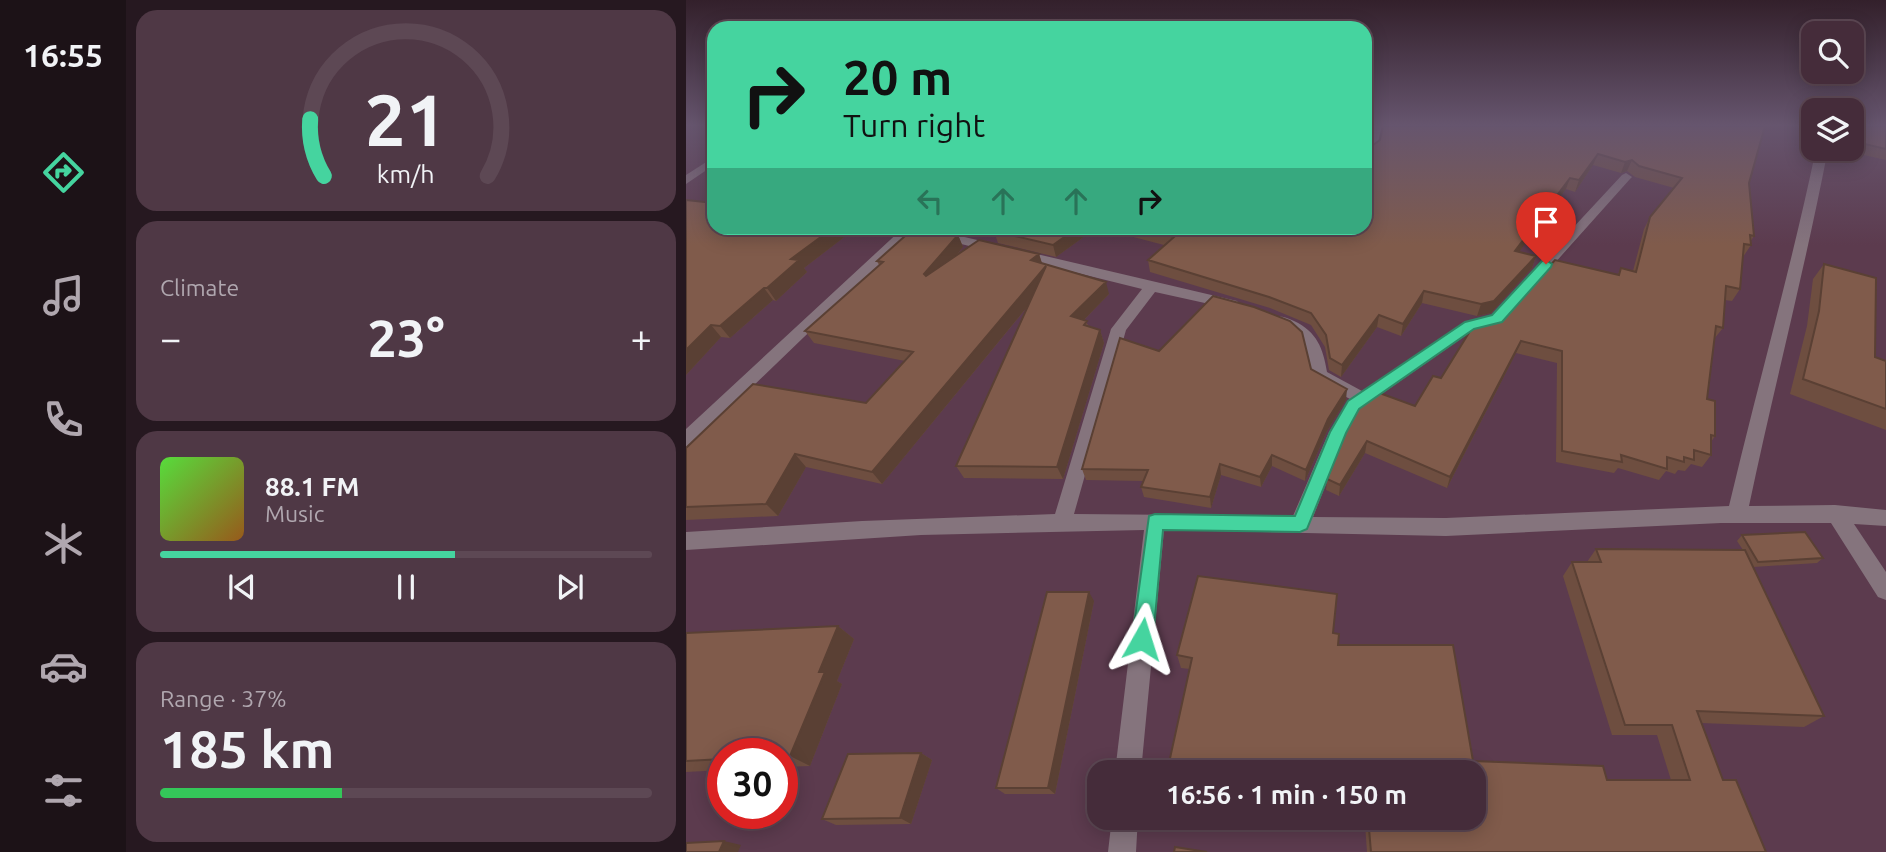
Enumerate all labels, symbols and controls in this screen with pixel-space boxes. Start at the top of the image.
map controls [1801,21,1864,161]
button: search [1801,21,1864,84]
text: 16:55 [23,37,103,73]
icon: right [728,49,819,140]
text: 20 m [843,49,952,104]
text: 21 [365,79,447,161]
button: layers [1801,98,1864,161]
text: Turn right [843,107,985,143]
icon: directions [39,148,88,197]
text: km/h [377,160,435,188]
icon: left [911,182,949,220]
icon: ahead [984,182,1022,220]
icon: ahead [1057,182,1095,220]
icon: right [1130,182,1168,220]
pin [1516,192,1576,264]
icon: arrive [1527,203,1565,241]
icon: music [39,271,88,320]
text: Climate [160,275,239,300]
text: 23° [367,309,445,367]
text: − [160,317,181,359]
text: + [631,317,652,359]
icon: phone [39,395,88,444]
text: 88.1 FM [265,472,359,501]
text: Music [265,501,324,526]
icon: climate [39,519,88,568]
icon: previous [223,568,261,606]
icon: pause [387,568,425,606]
icon: next [551,568,589,606]
position arrow [1105,602,1179,676]
icon: car [39,642,88,691]
text: Range · 37% [160,686,287,711]
text: 185 km [160,720,334,778]
speed limit sign: 30 [707,738,798,829]
icon: filters [39,766,88,815]
text: 16:56 · 1 min · 150 m [1166,780,1407,809]

